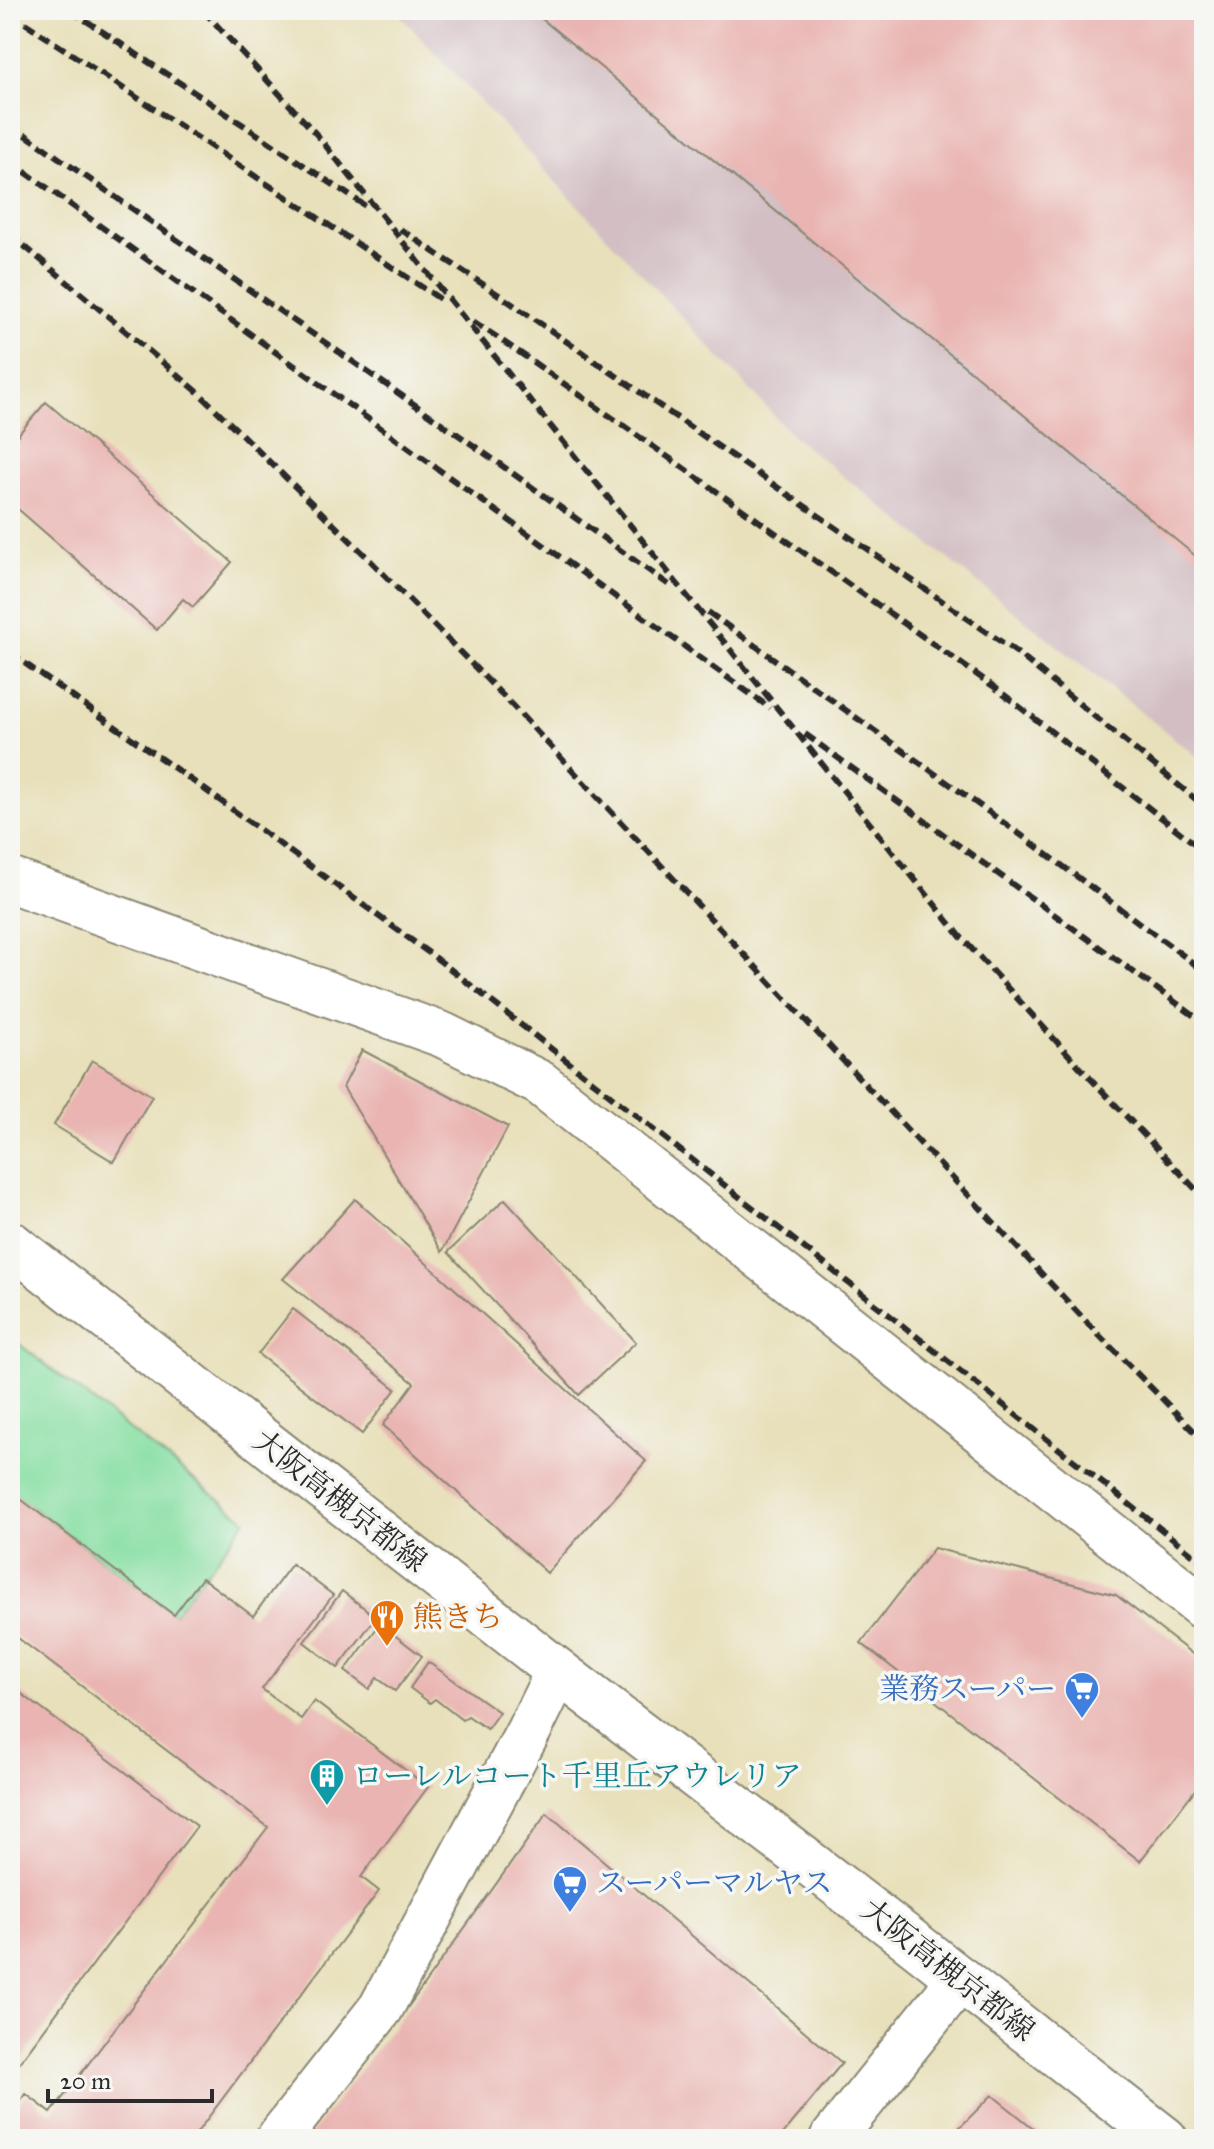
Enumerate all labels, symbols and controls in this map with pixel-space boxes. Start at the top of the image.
street label: 大阪高槻京都線 [246,1422,434,1580]
restaurant icon: 熊きち [368,1598,406,1648]
place label: 熊きち [413,1599,503,1635]
supermarket icon: 業務スーパー [1063,1670,1101,1720]
place label: 業務スーパー [879,1671,1056,1707]
building icon: ローレルコート千里丘アウレリア [308,1757,346,1807]
place label: ローレルコート千里丘アウレリア [353,1758,802,1794]
supermarket icon: スーパーマルヤス [551,1864,589,1914]
place label: スーパーマルヤス [596,1865,832,1901]
street label: 大阪高槻京都線 [854,1891,1042,2049]
scale bar [48,2053,212,2103]
text: 20 m [60,2066,111,2096]

